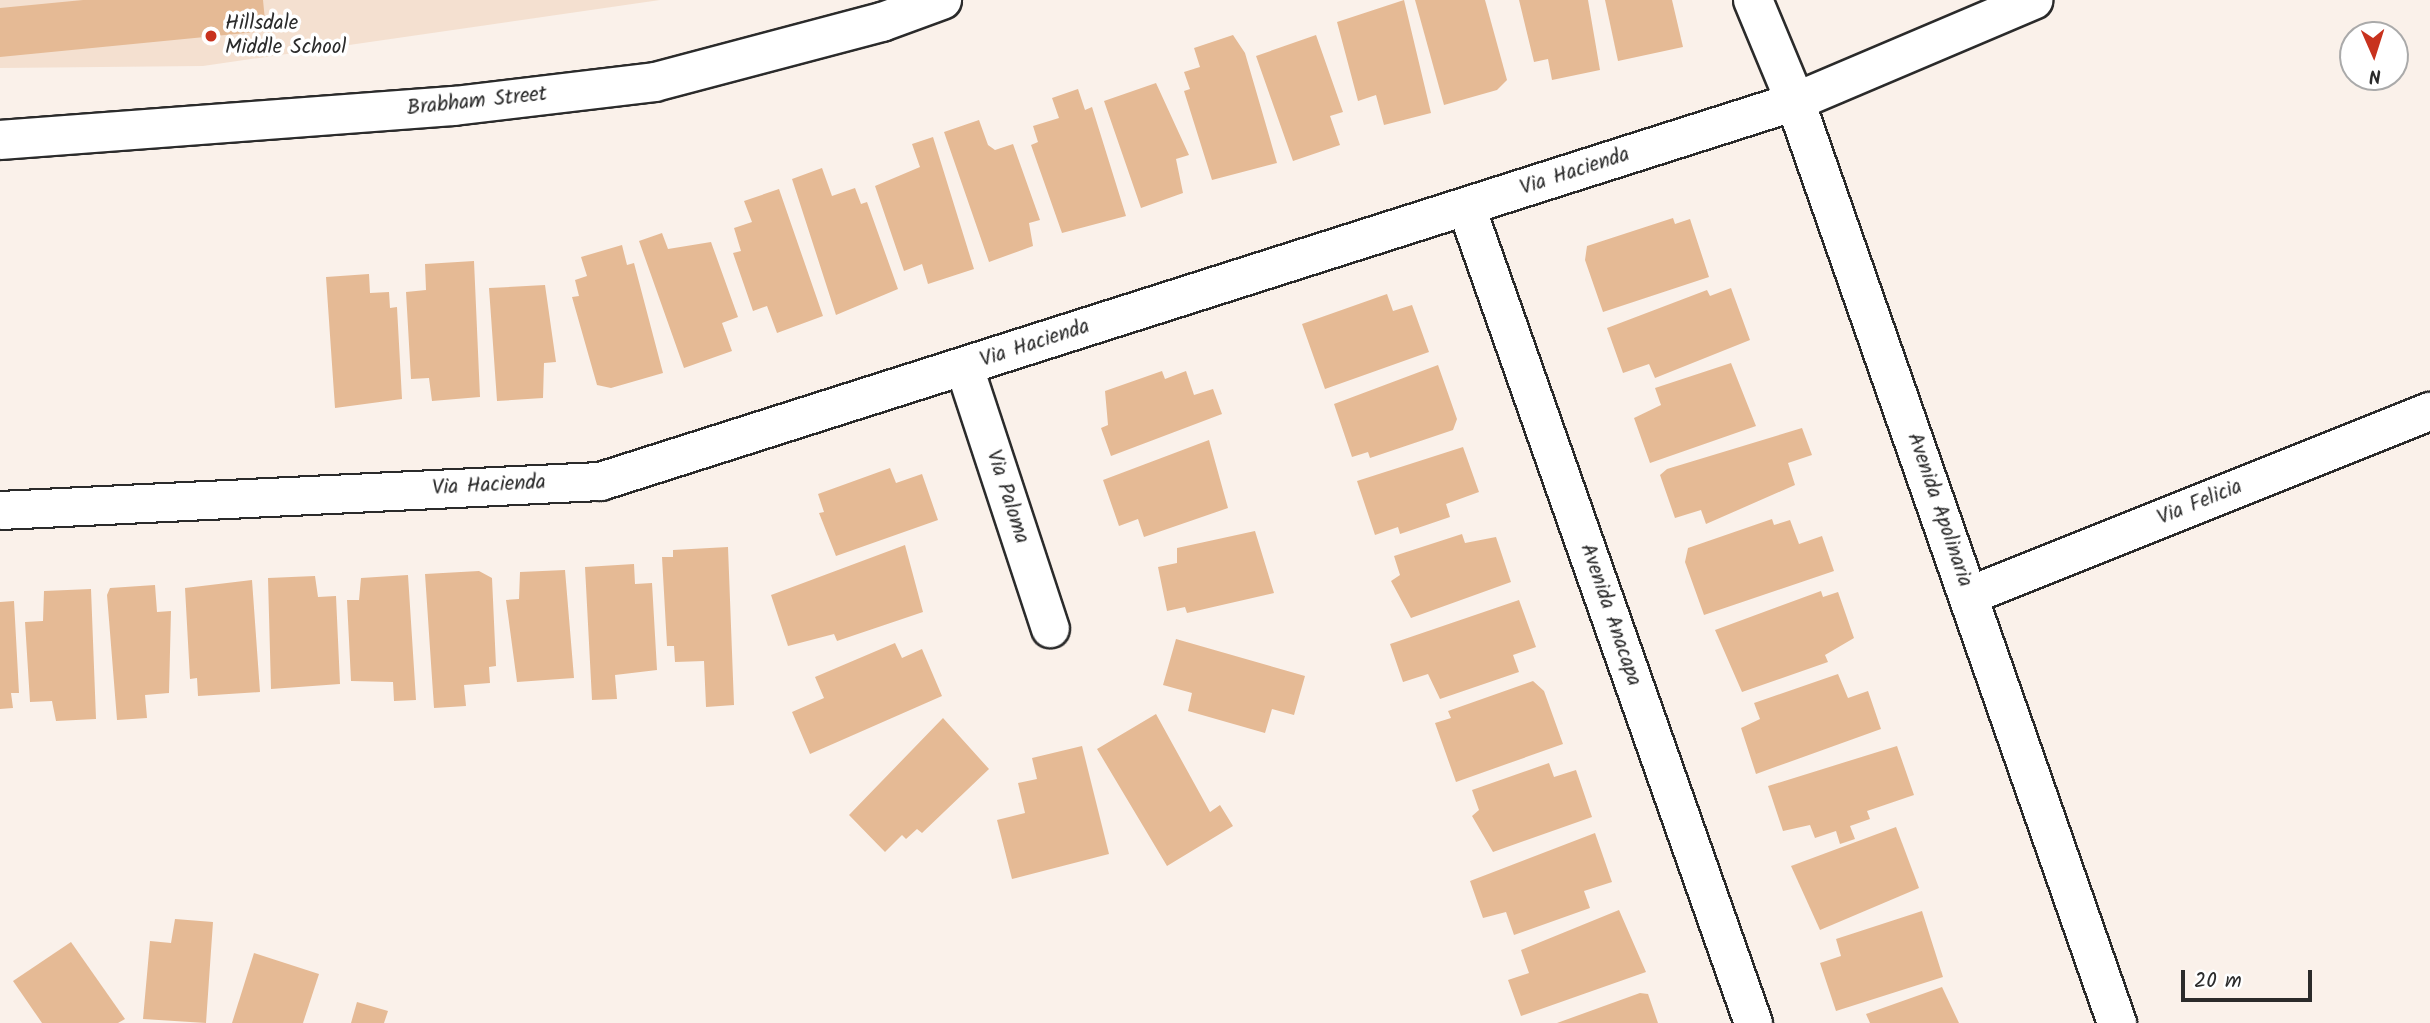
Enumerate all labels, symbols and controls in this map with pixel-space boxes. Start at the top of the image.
place label: Hillsdale Middle School [225,11,346,61]
north arrow [2339,21,2409,91]
marker: Hillsdale Middle School [203,28,219,44]
text: N [2368,60,2382,90]
street label: Brabham Street [406,82,548,122]
street label: Via Hacienda [1517,142,1633,202]
street label: Via Hacienda [977,314,1093,374]
street label: Avenida Apolinaria [1901,430,1977,590]
street label: Via Paloma [980,447,1034,547]
street label: Via Hacienda [432,470,546,502]
street label: Via Felicia [2154,475,2246,531]
street label: Avenida Anacapa [1574,540,1646,690]
scale bar [2185,956,2316,1000]
text: 20 m [2194,965,2242,998]

